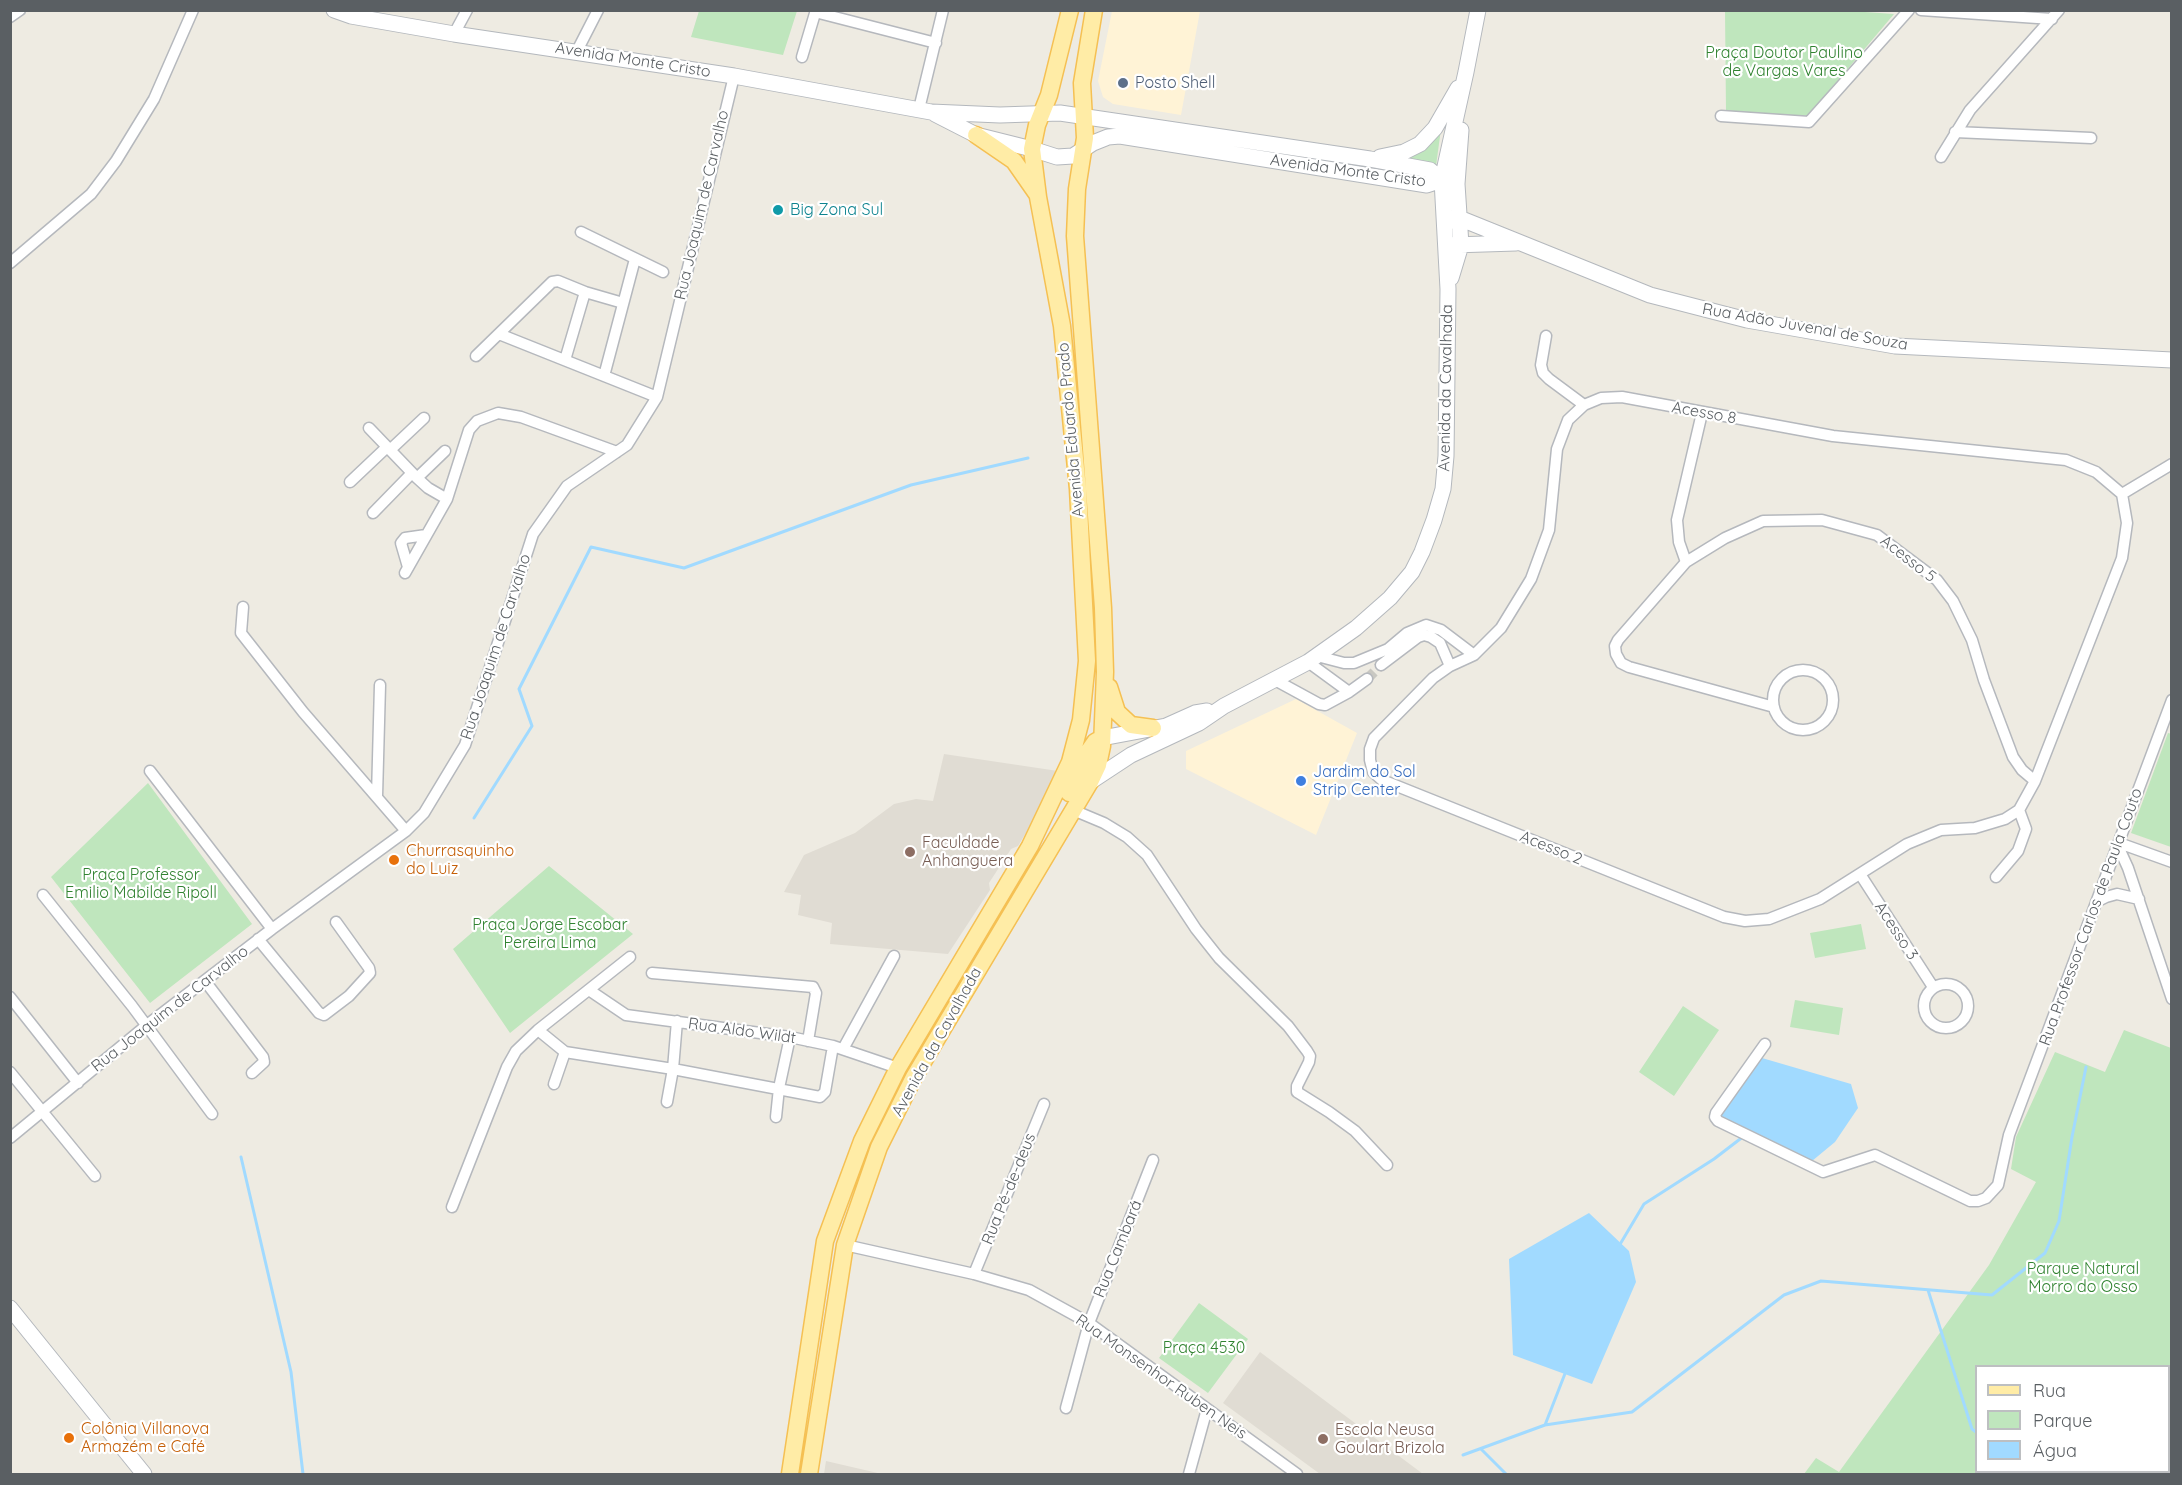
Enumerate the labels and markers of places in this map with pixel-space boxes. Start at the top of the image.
place label: Posto Shell [1135,73,1215,93]
marker: Posto Shell [1116,76,1130,90]
place label: Big Zona Sul [790,200,883,220]
marker: Big Zona Sul [771,203,785,217]
place label: Jardim do Sol Strip Center [1313,762,1416,800]
marker: Jardim do Sol Strip Center [1294,774,1308,788]
place label: Faculdade Anhanguera [922,833,1013,871]
place label: Churrasquinho do Luiz [406,841,514,879]
marker: Faculdade Anhanguera [903,845,917,859]
marker: Churrasquinho do Luiz [387,853,401,867]
place label: Colônia Villanova Armazém e Café [81,1419,209,1457]
place label: Escola Neusa Goulart Brizola [1335,1420,1445,1458]
marker: Colônia Villanova Armazém e Café [62,1431,76,1445]
marker: Escola Neusa Goulart Brizola [1316,1432,1330,1446]

